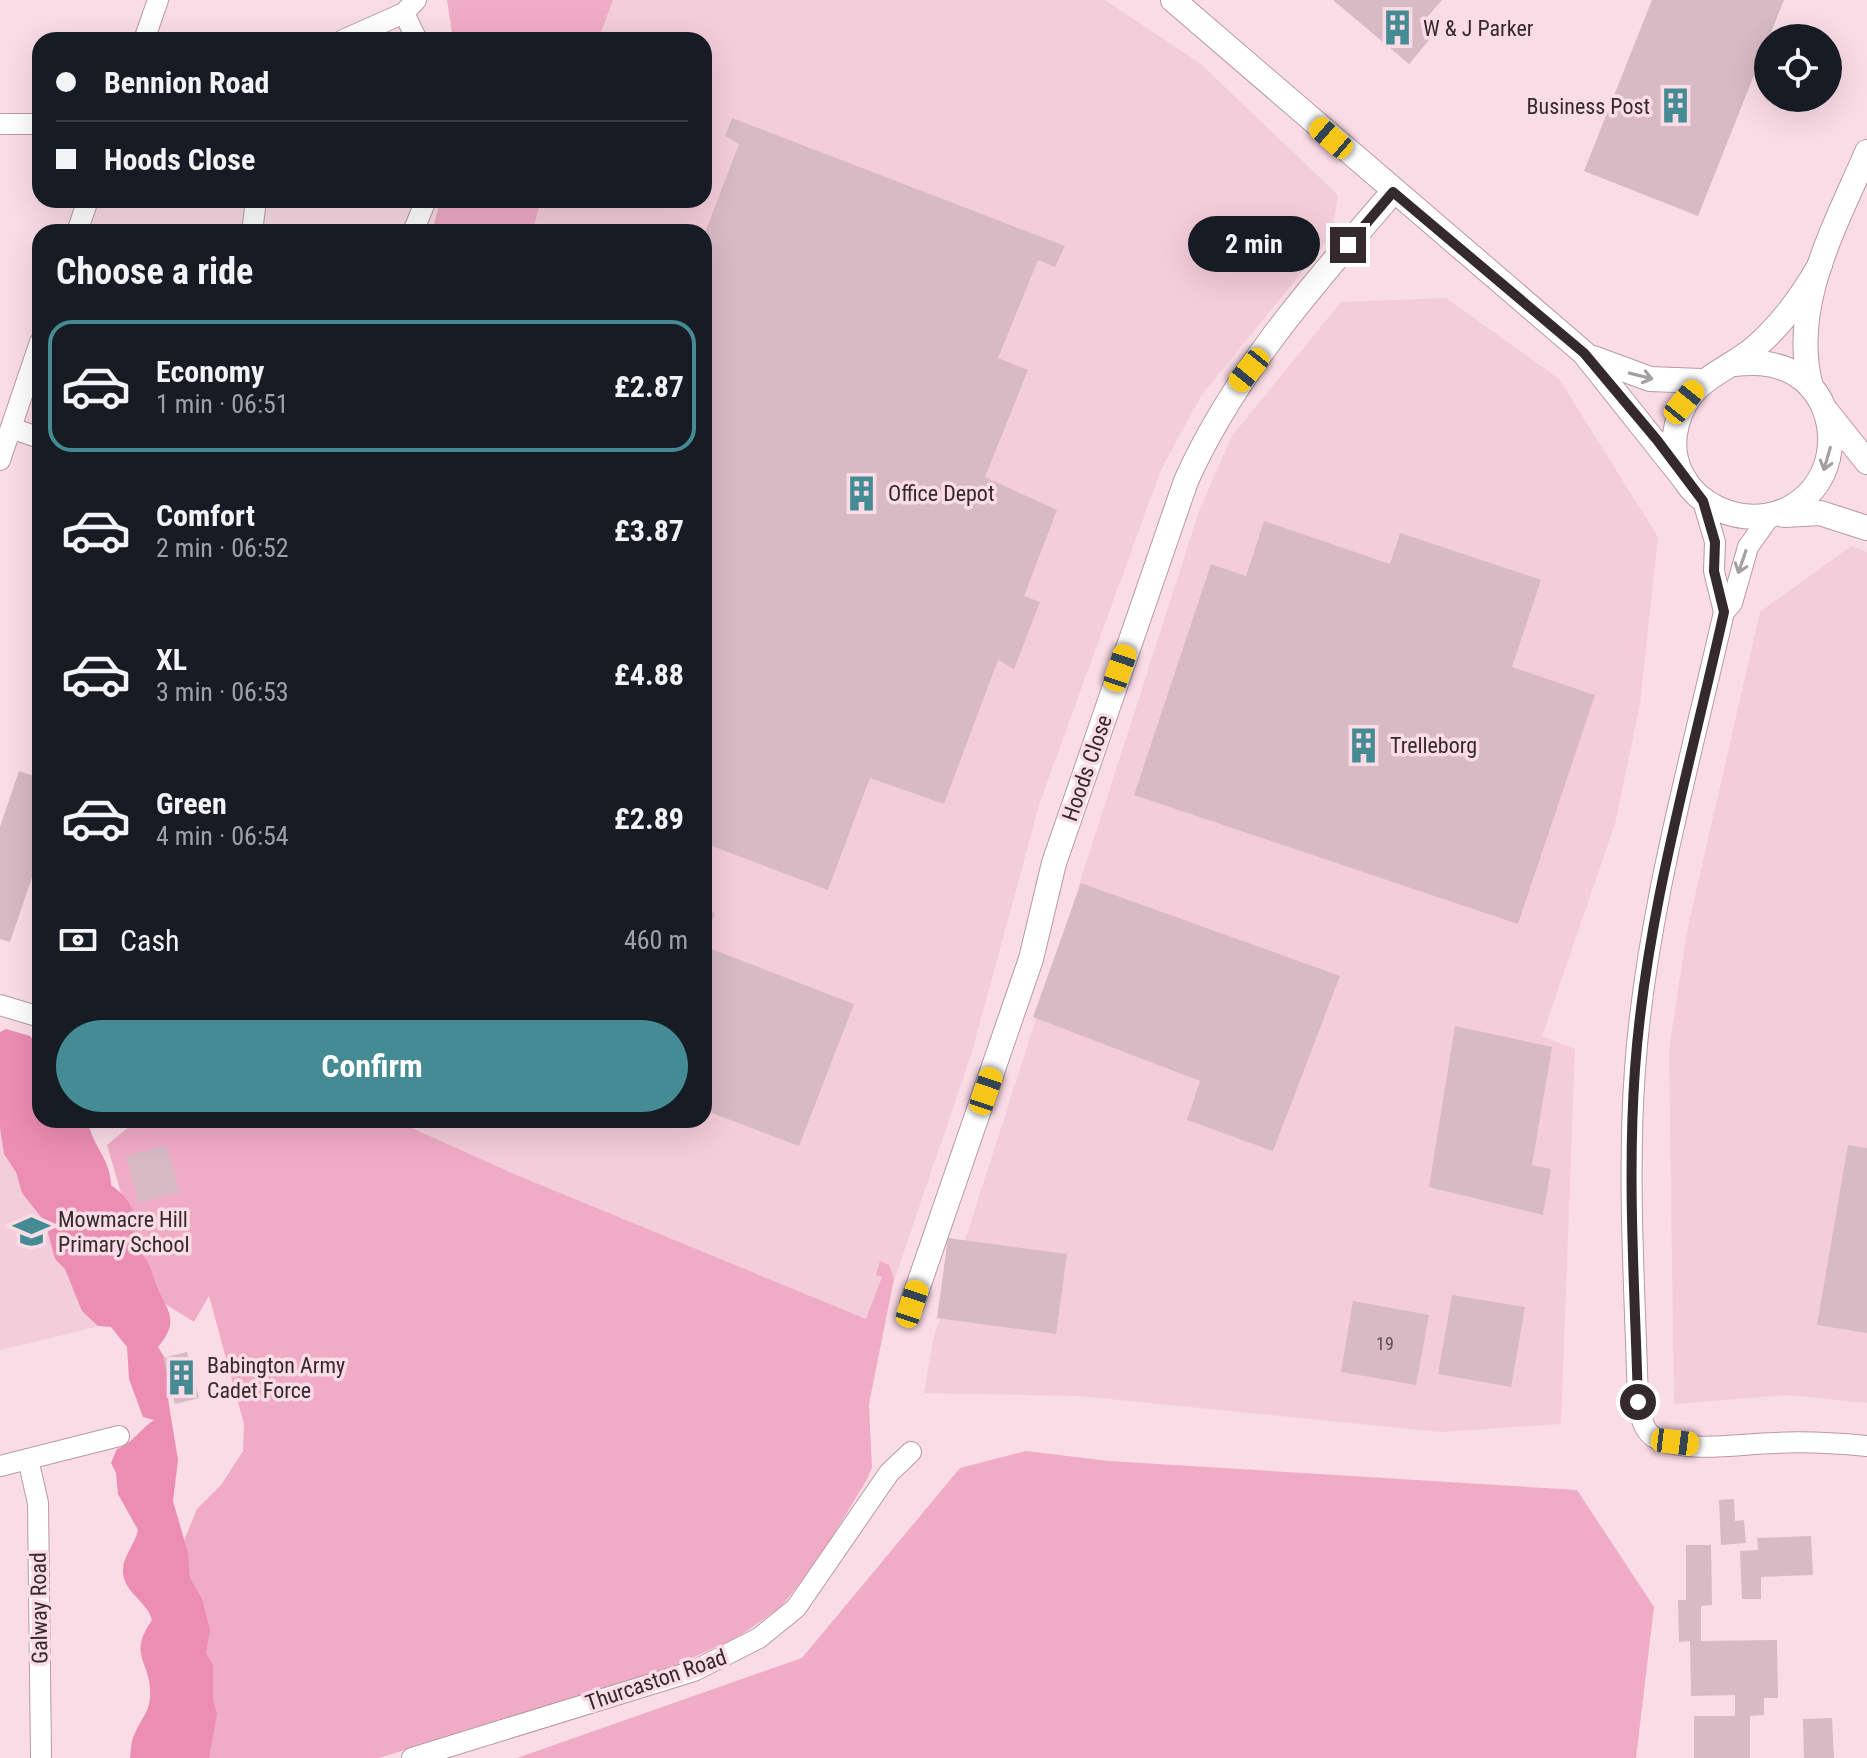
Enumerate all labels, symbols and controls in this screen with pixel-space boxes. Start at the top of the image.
building icon: W & J Parker [1378,9,1416,47]
place label: W & J Parker [1423,16,1534,41]
map controls [1754,24,1842,112]
button: locate [1754,24,1842,112]
text: Bennion Road [104,65,269,100]
building icon: Business Post [1657,87,1695,125]
place label: Business Post [1527,94,1650,119]
car [1305,113,1357,163]
text: Hoods Close [104,142,255,177]
callout: 2 min [1188,217,1320,273]
route end [1330,227,1366,263]
text: 2 min [1225,229,1283,259]
text: Choose a ride [56,251,253,293]
car [1225,344,1273,396]
icon: car [60,350,132,422]
text: Economy [156,354,264,389]
text: £2.87 [614,369,684,404]
one-way arrow [1627,369,1653,384]
car [1660,376,1708,428]
text: 1 min · 06:51 [156,389,289,419]
one-way arrow [1819,446,1834,472]
building icon: Office Depot [843,474,881,512]
place label: Office Depot [888,481,994,506]
icon: car [60,494,132,566]
text: Comfort [156,498,255,533]
text: £3.87 [614,513,684,548]
text: 2 min · 06:52 [156,533,289,563]
one-way arrow [1734,550,1749,575]
icon: car [60,638,132,710]
car [1101,641,1139,695]
text: XL [156,642,187,677]
text: £4.88 [614,657,684,692]
text: 3 min · 06:53 [156,677,289,707]
street label: Hoods Close [1057,712,1117,824]
building icon: Trelleborg [1345,726,1383,764]
place label: Trelleborg [1390,733,1477,758]
icon: car [60,782,132,854]
text: Green [156,786,227,821]
text: £2.89 [614,801,684,836]
text: 4 min · 06:54 [156,821,289,851]
icon: cash [56,918,100,962]
text: Cash [120,923,180,958]
text: 460 m [624,925,688,955]
button: Confirm [56,1020,688,1112]
car [967,1064,1005,1118]
place label: Mowmacre Hill Primary School [58,1207,189,1257]
school or university icon: Mowmacre Hill Primary School [13,1213,51,1251]
car [893,1277,931,1331]
house number: 19 [1376,1333,1394,1354]
place label: Babington Army Cadet Force [207,1353,345,1403]
building icon: Babington Army Cadet Force [162,1359,200,1397]
route start [1620,1384,1656,1420]
car [1650,1427,1700,1457]
street label: Galway Road [26,1552,52,1664]
street label: Thurcaston Road [582,1644,730,1716]

